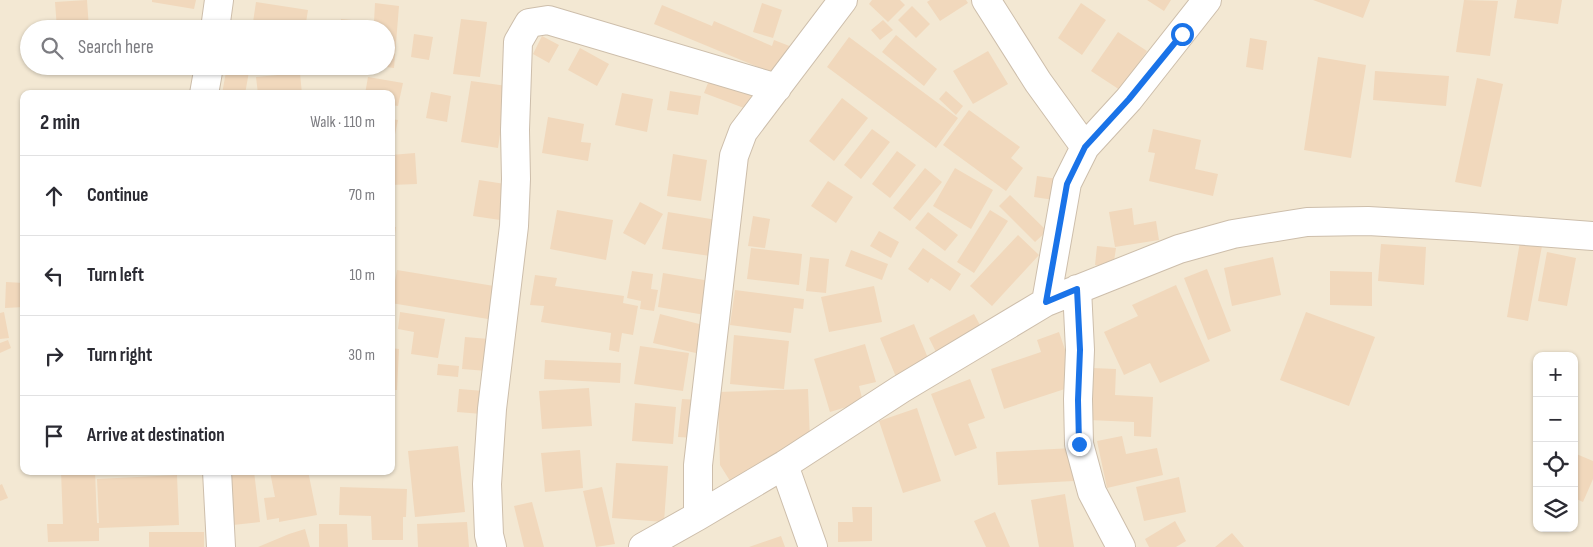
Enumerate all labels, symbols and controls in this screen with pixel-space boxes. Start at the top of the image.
search box [20,20,395,75]
route start [1171,23,1194,46]
icon: search [38,34,66,62]
text: Search here [78,36,154,59]
text: 2 min [40,110,80,135]
text: Walk · 110 m [310,113,375,132]
icon: ahead [40,182,68,210]
text: Continue [87,184,148,207]
text: 70 m [349,186,375,205]
icon: left [40,262,68,290]
text: Turn left [87,264,144,287]
text: 10 m [349,266,375,285]
icon: right [40,342,68,370]
text: Turn right [87,344,152,367]
text: 30 m [348,346,375,365]
map controls [1533,352,1578,532]
button: + [1533,352,1578,397]
button: − [1533,397,1578,442]
icon: arrive [40,422,68,450]
text: Arrive at destination [87,424,225,447]
route end [1068,433,1091,456]
button: locate [1533,442,1578,487]
button: layers [1533,487,1578,532]

